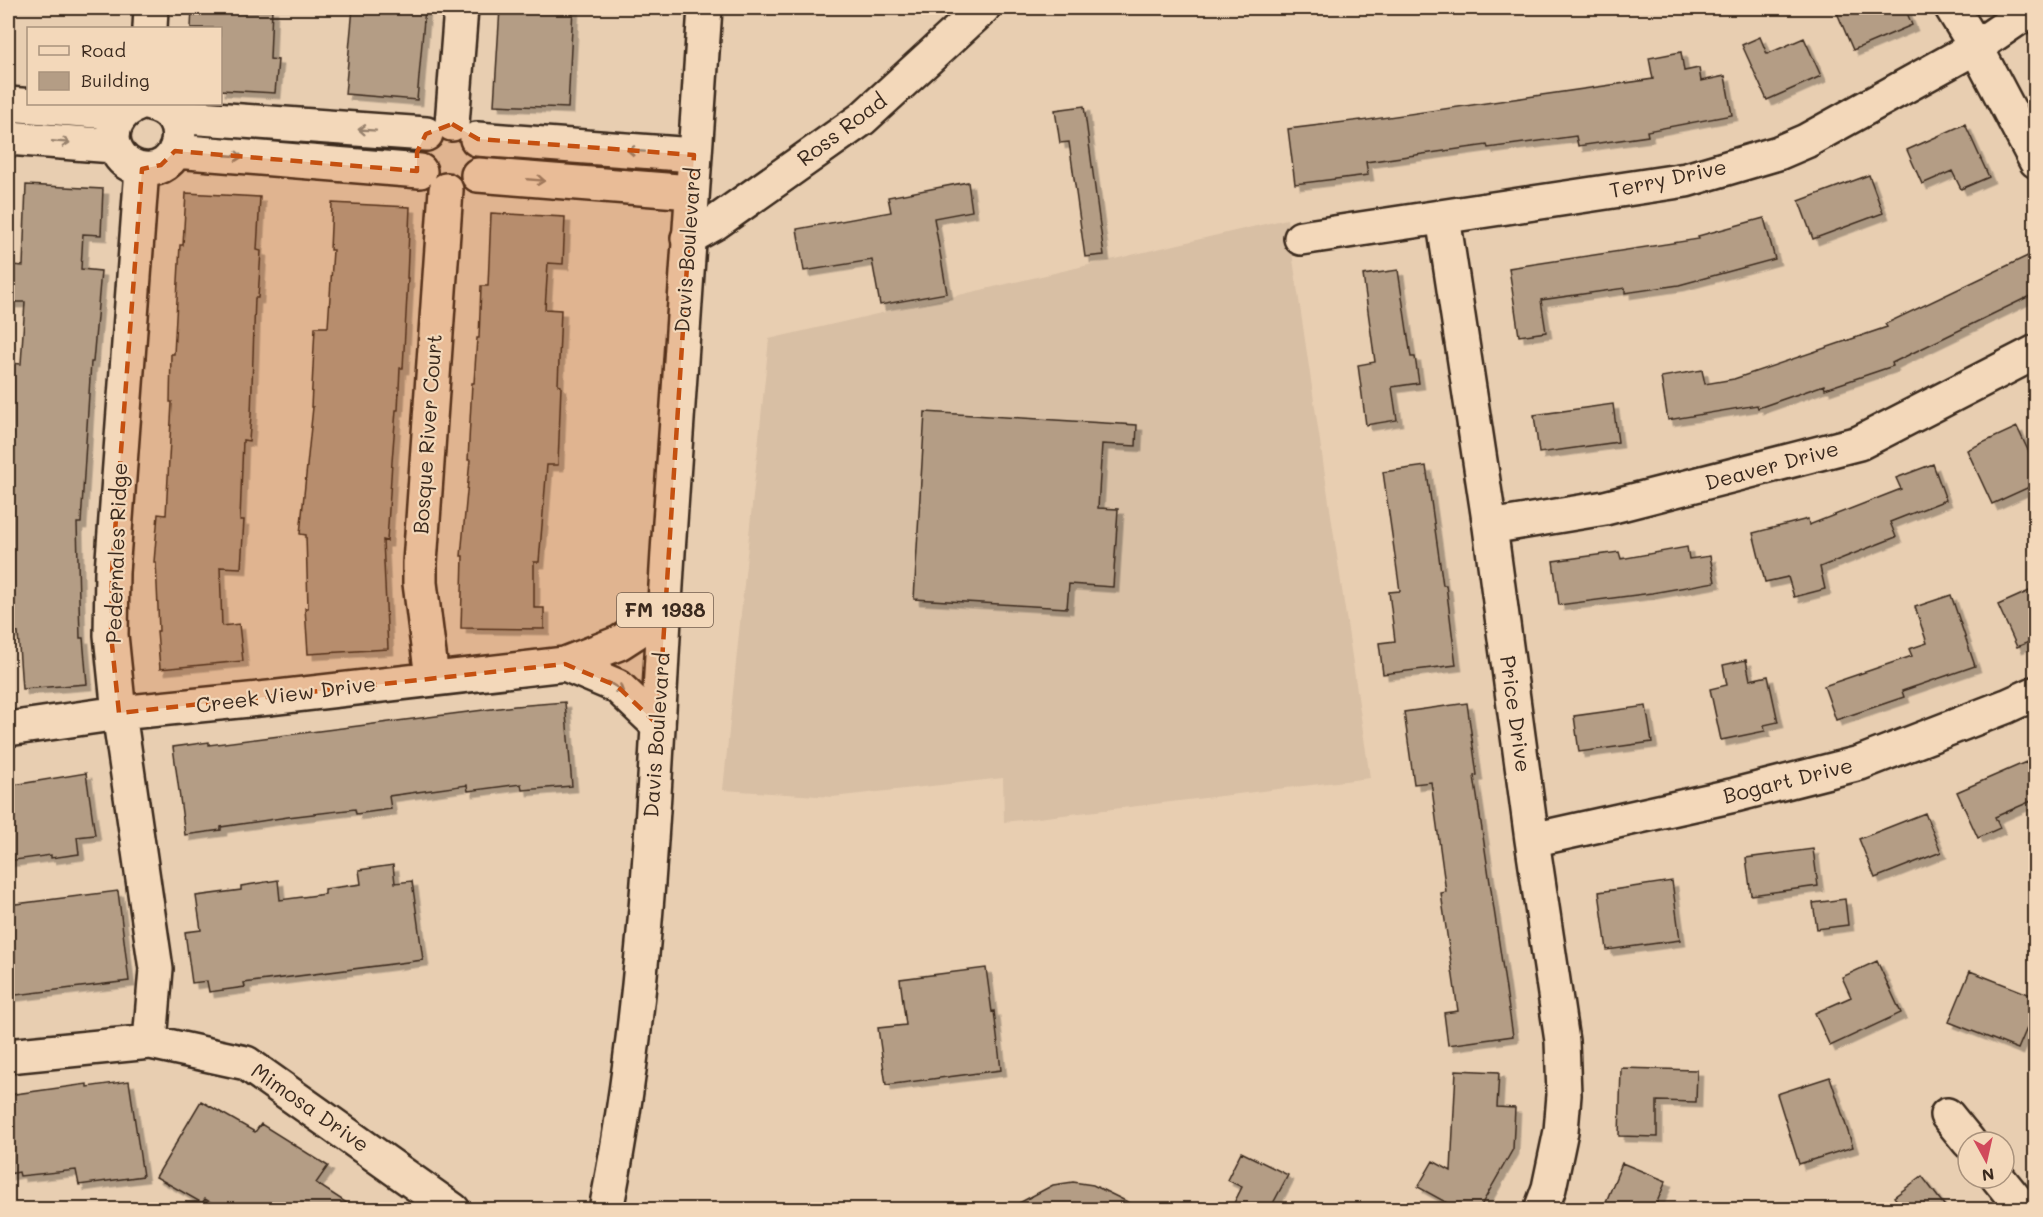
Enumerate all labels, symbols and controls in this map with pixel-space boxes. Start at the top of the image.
legend [27,27,222,105]
text: Road [81,38,126,62]
text: Building [81,68,149,92]
street label: Ross Road [791,86,891,171]
one-way arrow [358,125,378,136]
one-way arrow [50,137,70,148]
one-way arrow [626,145,646,156]
one-way arrow [223,151,243,162]
street label: Terry Drive [1607,152,1729,203]
street label: Davis Boulevard [667,167,706,333]
one-way arrow [525,175,545,186]
street label: Bosque River Court [406,333,447,535]
street label: Deaver Drive [1702,434,1841,495]
street label: Pedernales Ridge [99,462,132,644]
road number: FM 1938 [617,593,713,627]
street label: Davis Boulevard [636,652,675,818]
street label: Price Drive [1495,654,1538,774]
street label: Creek View Drive [194,669,377,718]
one-way arrow [607,681,624,694]
street label: Bogart Drive [1720,750,1855,809]
street label: Mimosa Drive [247,1056,375,1157]
north arrow [1956,1130,2016,1190]
text: N [1981,1164,1996,1187]

